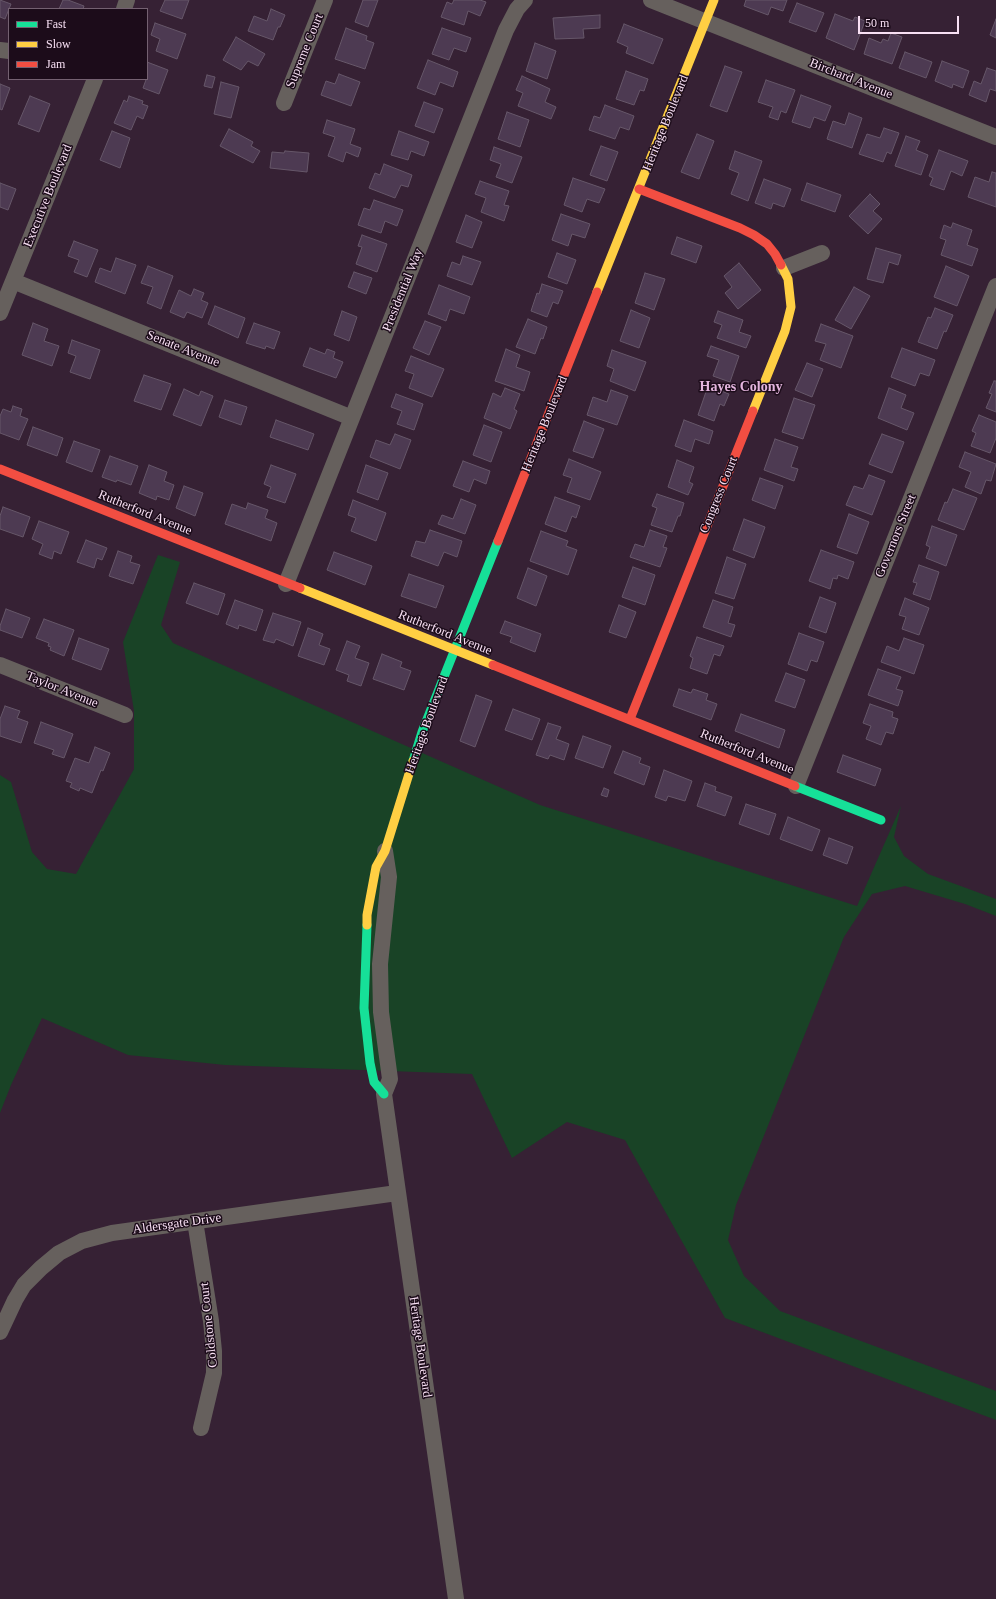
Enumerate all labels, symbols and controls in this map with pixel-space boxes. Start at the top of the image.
legend [8,8,148,80]
scale bar [860,8,961,34]
street label: Supreme Court [283,11,327,91]
text: 50 m [865,16,889,30]
text: Fast [46,17,66,31]
text: Slow [46,37,71,51]
street label: Birchard Avenue [807,55,895,103]
text: Jam [46,57,65,71]
street label: Heritage Boulevard [640,73,692,173]
street label: Executive Boulevard [20,142,76,250]
street label: Presidential Way [379,246,427,334]
street label: Senate Avenue [144,327,222,371]
street label: Heritage Boulevard [519,374,571,474]
district label: Hayes Colony [700,379,782,395]
street label: Congress Court [697,454,741,536]
street label: Rutherford Avenue [96,487,194,539]
street label: Governors Street [872,492,920,580]
street label: Rutherford Avenue [396,607,494,659]
street label: Taylor Avenue [24,668,100,712]
street label: Heritage Boulevard [402,674,452,776]
street label: Rutherford Avenue [698,726,796,778]
street label: Aldersgate Drive [132,1210,222,1238]
street label: Coldstone Court [197,1282,221,1368]
street label: Heritage Boulevard [405,1295,435,1399]

